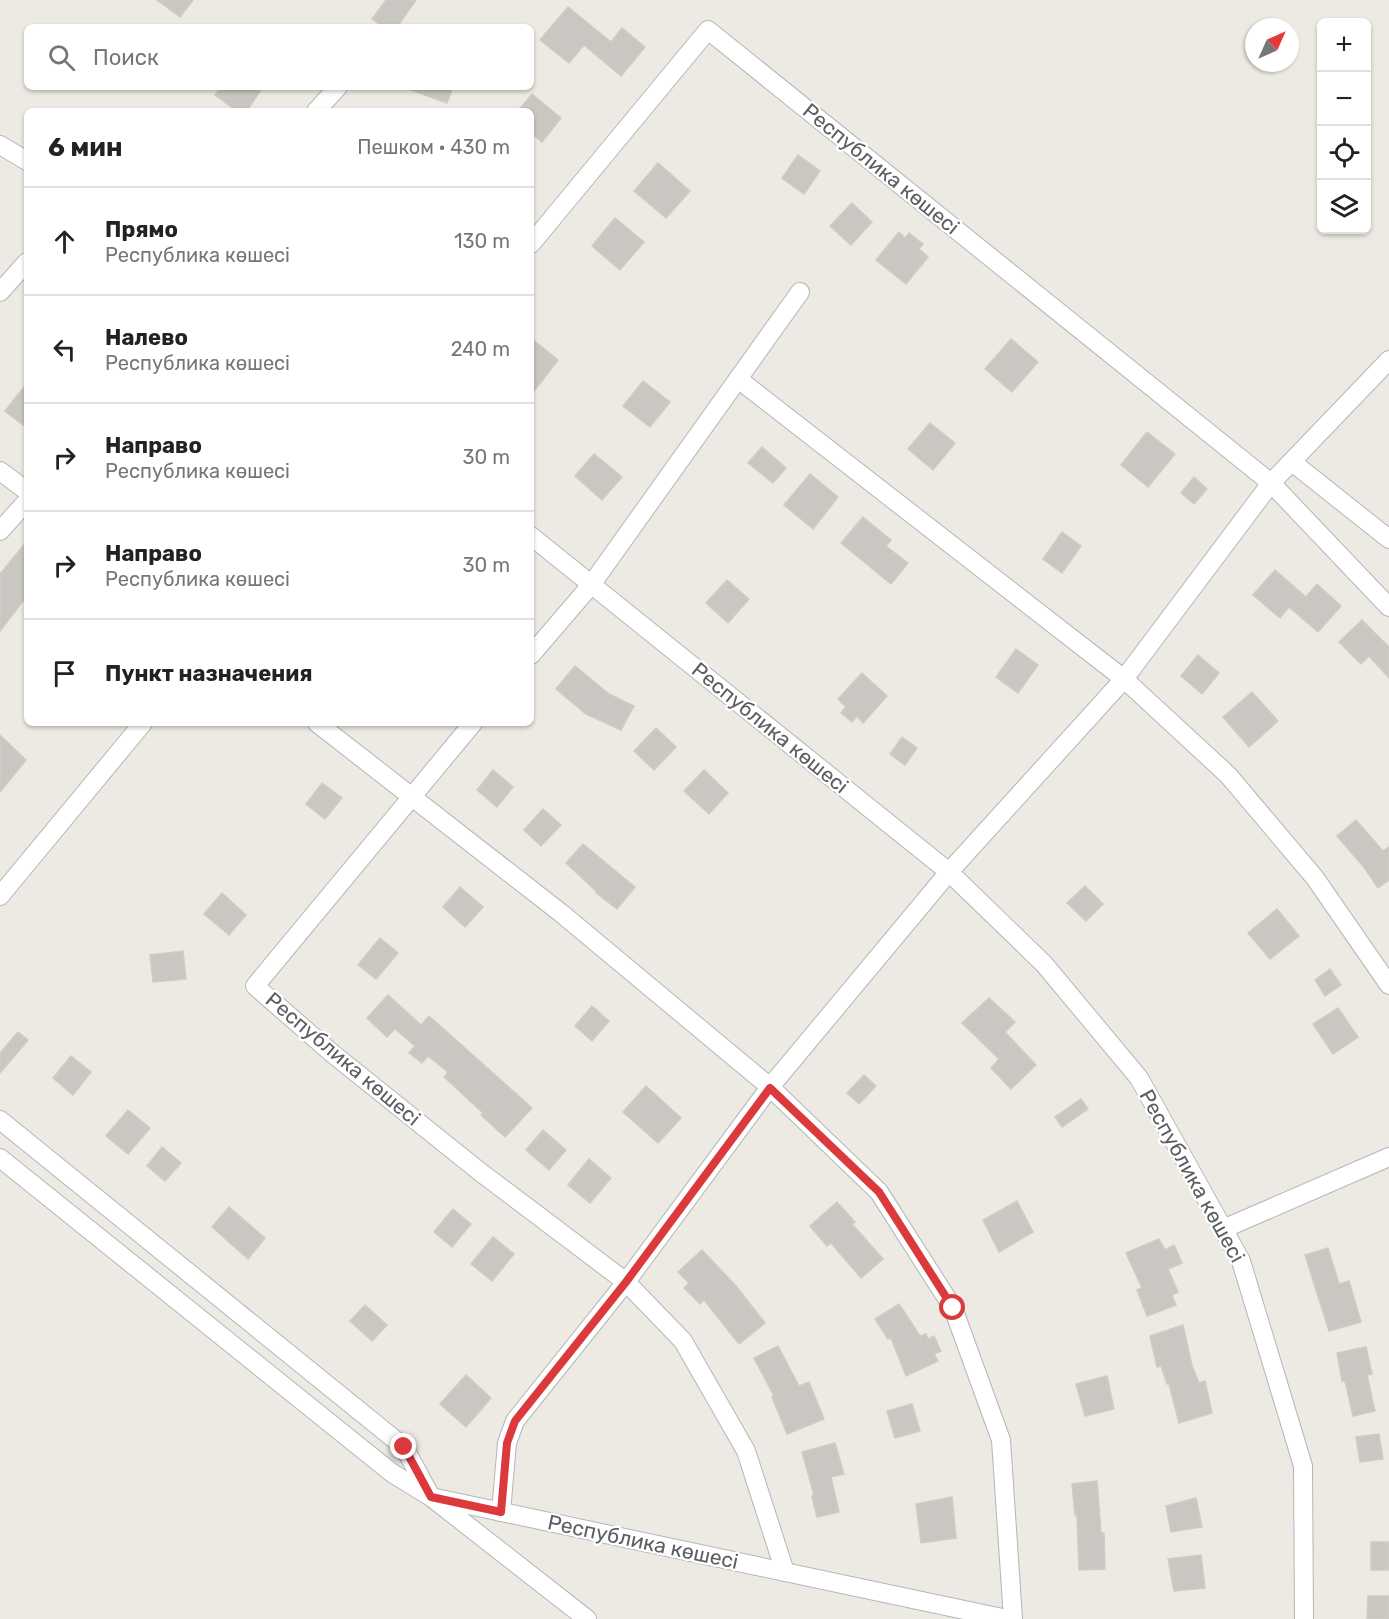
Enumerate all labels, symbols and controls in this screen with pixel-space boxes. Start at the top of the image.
north arrow [1245,18,1299,72]
map controls [1317,18,1371,234]
button: + [1317,18,1371,72]
search box [24,24,534,90]
icon: search [45,41,78,74]
text: Поиск [93,44,159,71]
button: − [1317,72,1371,126]
street label: Республика көшесі [798,98,965,239]
button: locate [1317,126,1371,180]
text: 6 мин [48,132,122,163]
text: Пешком · 430 m [357,135,510,159]
button: layers [1317,180,1371,234]
text: Прямо [105,216,178,243]
icon: ahead [48,225,81,258]
text: 130 m [454,229,510,253]
text: Республика көшесі [105,243,290,267]
text: Налево [105,324,188,351]
icon: left [48,333,81,366]
text: 240 m [451,337,510,361]
text: Республика көшесі [105,351,290,375]
text: Направо [105,432,202,459]
icon: right [48,441,81,474]
text: 30 m [463,445,510,469]
text: Республика көшесі [105,459,290,483]
text: Направо [105,540,202,567]
icon: right [48,549,81,582]
text: 30 m [463,553,510,577]
text: Республика көшесі [105,567,290,591]
icon: arrive [48,657,81,690]
street label: Республика көшесі [687,657,854,798]
text: Пункт назначения [105,660,313,687]
street label: Республика көшесі [261,987,426,1131]
street label: Республика көшесі [1134,1085,1250,1267]
route start [939,1294,965,1320]
route end [390,1433,416,1459]
street label: Республика көшесі [546,1509,741,1574]

